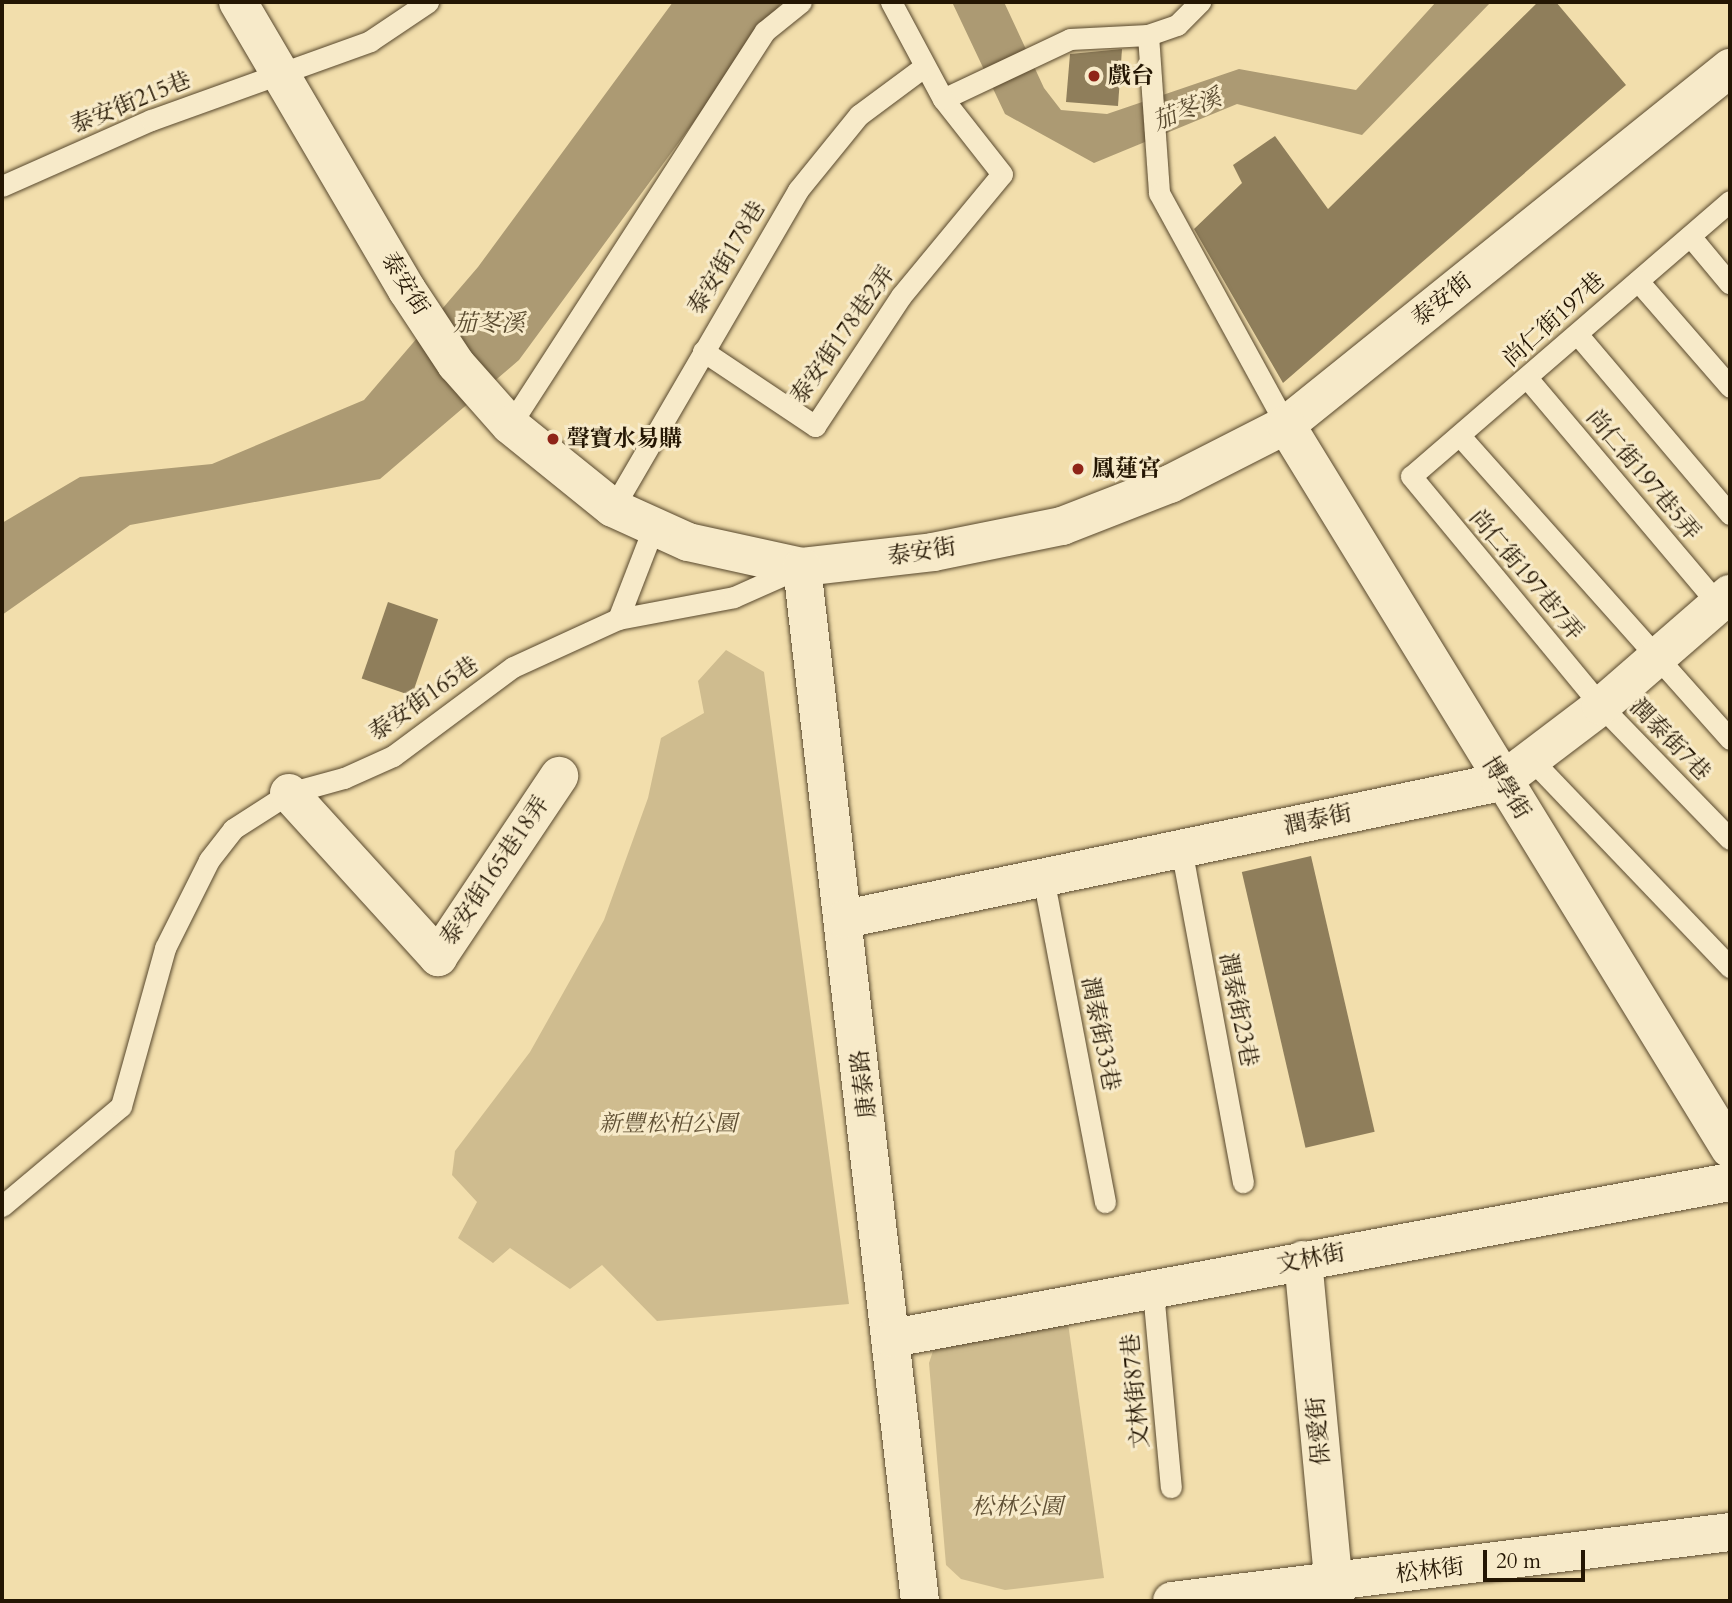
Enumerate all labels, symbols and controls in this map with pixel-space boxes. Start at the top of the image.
place label: 戲台 [1108,62,1154,90]
street label: 泰安街215巷 [67,66,195,140]
marker: 戲台 [1086,68,1102,84]
water label: 茄苳溪 [1148,83,1226,137]
street label: 泰安街178巷 [682,196,772,320]
street label: 泰安街 [375,247,435,321]
street label: 泰安街178巷2弄 [785,261,901,409]
street label: 尚仁街197巷 [1497,267,1611,373]
street label: 泰安街 [1407,268,1477,332]
water label: 茄苳溪 [453,310,525,338]
street label: 尚仁街197巷5弄 [1580,404,1706,546]
place label: 聲寶水易購 [567,425,682,453]
marker: 聲寶水易購 [545,431,561,447]
place label: 鳳蓮宮 [1092,455,1161,483]
marker: 鳳蓮宮 [1070,461,1086,477]
street label: 尚仁街197巷7弄 [1463,504,1589,646]
street label: 泰安街 [886,533,958,571]
street label: 泰安街165巷 [364,651,484,747]
street label: 潤泰街7巷 [1624,693,1716,787]
street label: 博學街 [1476,751,1536,825]
street label: 泰安街165巷18弄 [435,791,555,951]
street label: 潤泰街 [1281,799,1355,841]
street label: 潤泰街23巷 [1213,951,1263,1069]
street label: 潤泰街33巷 [1075,975,1125,1093]
street label: 康泰路 [846,1048,882,1120]
park label: 新豐松柏公園 [599,1110,737,1138]
street label: 文林街 [1275,1239,1347,1279]
street label: 文林街87巷 [1117,1332,1155,1450]
street label: 保愛街 [1302,1395,1336,1467]
park label: 松林公園 [971,1493,1063,1521]
scale bar [1487,1536,1588,1580]
text: 20 m [1496,1547,1541,1576]
street label: 松林街 [1394,1553,1466,1589]

